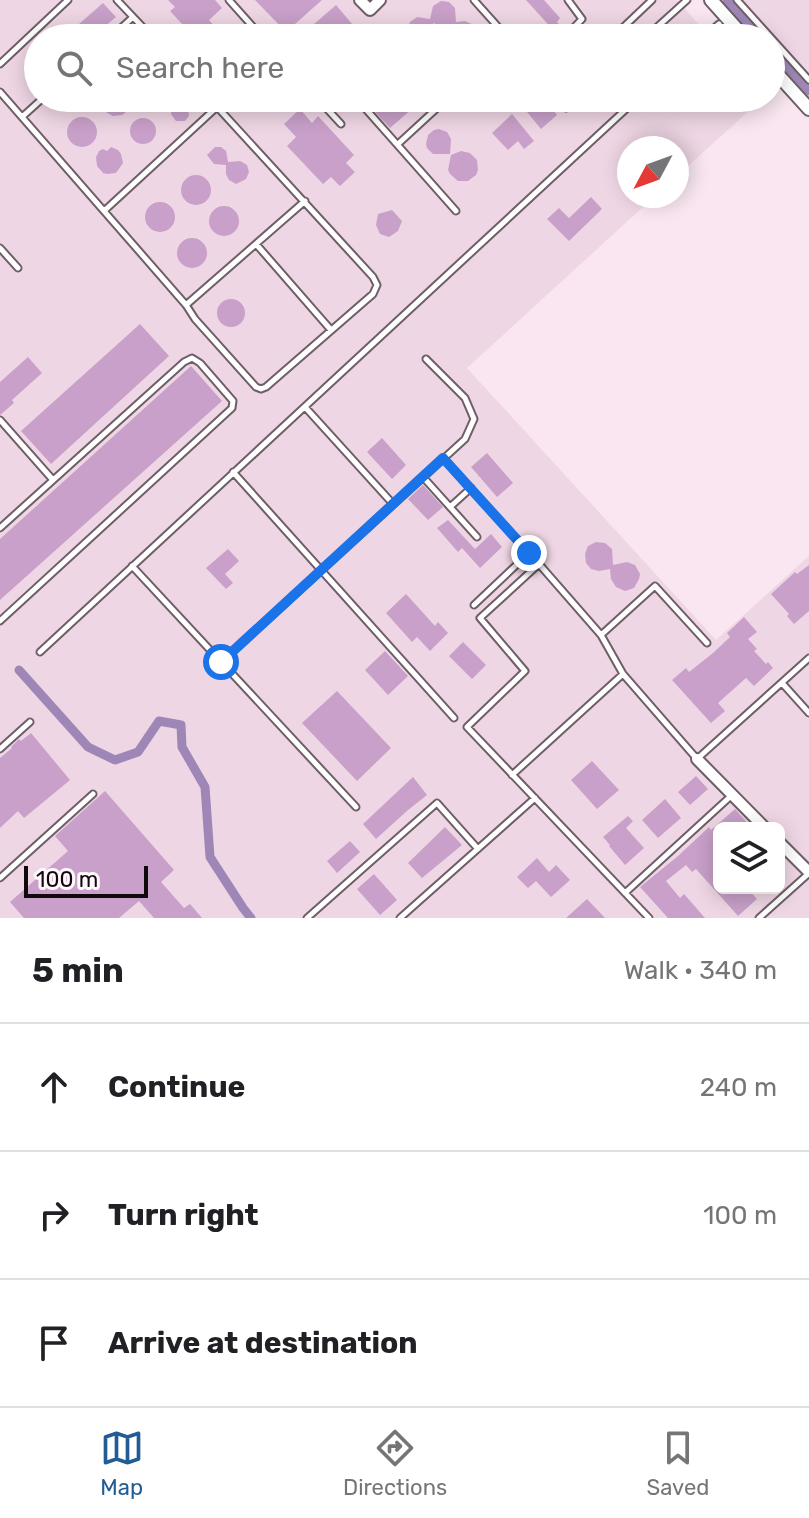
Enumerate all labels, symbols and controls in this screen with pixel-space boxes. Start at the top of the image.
search box [24,24,785,112]
icon: search [52,46,96,90]
text: Search here [116,50,284,86]
north arrow [617,136,689,208]
route end [511,535,547,571]
route start [203,644,239,680]
map controls [713,822,785,894]
button: layers [713,822,785,894]
scale bar [24,862,148,898]
text: 100 m [36,866,98,893]
text: 5 min [32,950,124,991]
text: Walk · 340 m [624,955,777,986]
icon: ahead [32,1065,76,1109]
text: Continue [108,1069,245,1105]
text: 240 m [700,1072,777,1103]
icon: right [32,1193,76,1237]
text: Turn right [108,1197,259,1233]
text: 100 m [703,1200,777,1231]
icon: arrive [32,1321,76,1365]
text: Arrive at destination [108,1325,418,1361]
tab: Map [100,1426,144,1501]
tab: Directions [343,1426,447,1501]
tab: Saved [647,1426,709,1501]

